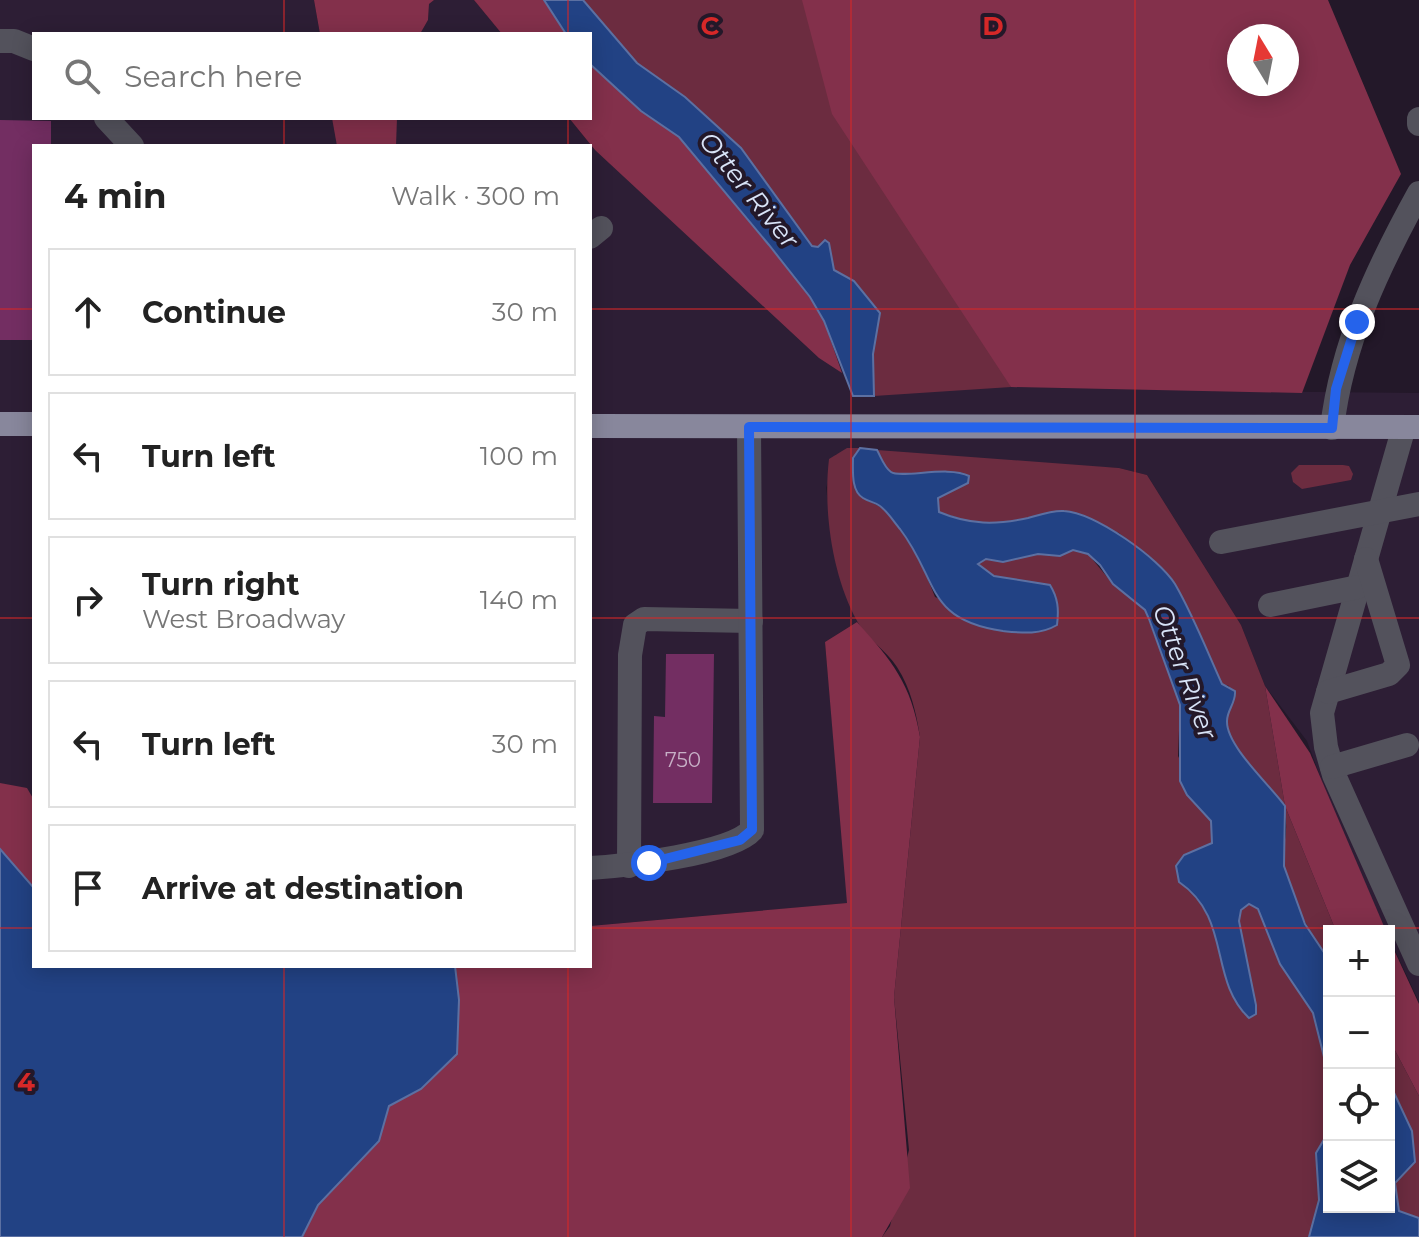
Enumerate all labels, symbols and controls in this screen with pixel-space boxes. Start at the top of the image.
text: C [701,10,720,42]
text: D [982,10,1004,42]
north arrow [1227,24,1299,96]
search box [32,32,592,120]
icon: search [60,54,104,98]
text: Search here [124,58,302,95]
water label: Otter River [692,125,806,255]
text: 4 min [64,175,166,217]
text: Walk · 300 m [391,180,560,212]
icon: ahead [66,290,110,334]
text: Continue [142,294,286,331]
text: 30 m [492,296,558,328]
route end [1339,304,1375,340]
icon: left [66,434,110,478]
text: Turn left [142,438,275,475]
text: 100 m [480,440,558,472]
text: Turn right [142,566,299,603]
icon: right [66,578,110,622]
text: 140 m [480,584,558,616]
water label: Otter River [1146,600,1224,744]
text: West Broadway [142,603,345,635]
icon: left [66,722,110,766]
text: Turn left [142,726,275,763]
text: 30 m [492,728,558,760]
house number: 750 [665,748,701,772]
route start [631,845,667,881]
icon: arrive [66,866,110,910]
text: Arrive at destination [142,870,464,907]
map controls [1323,925,1395,1213]
button: + [1323,925,1395,997]
button: − [1323,997,1395,1069]
text: 4 [17,1066,35,1098]
button: locate [1323,1069,1395,1141]
button: layers [1323,1141,1395,1213]

